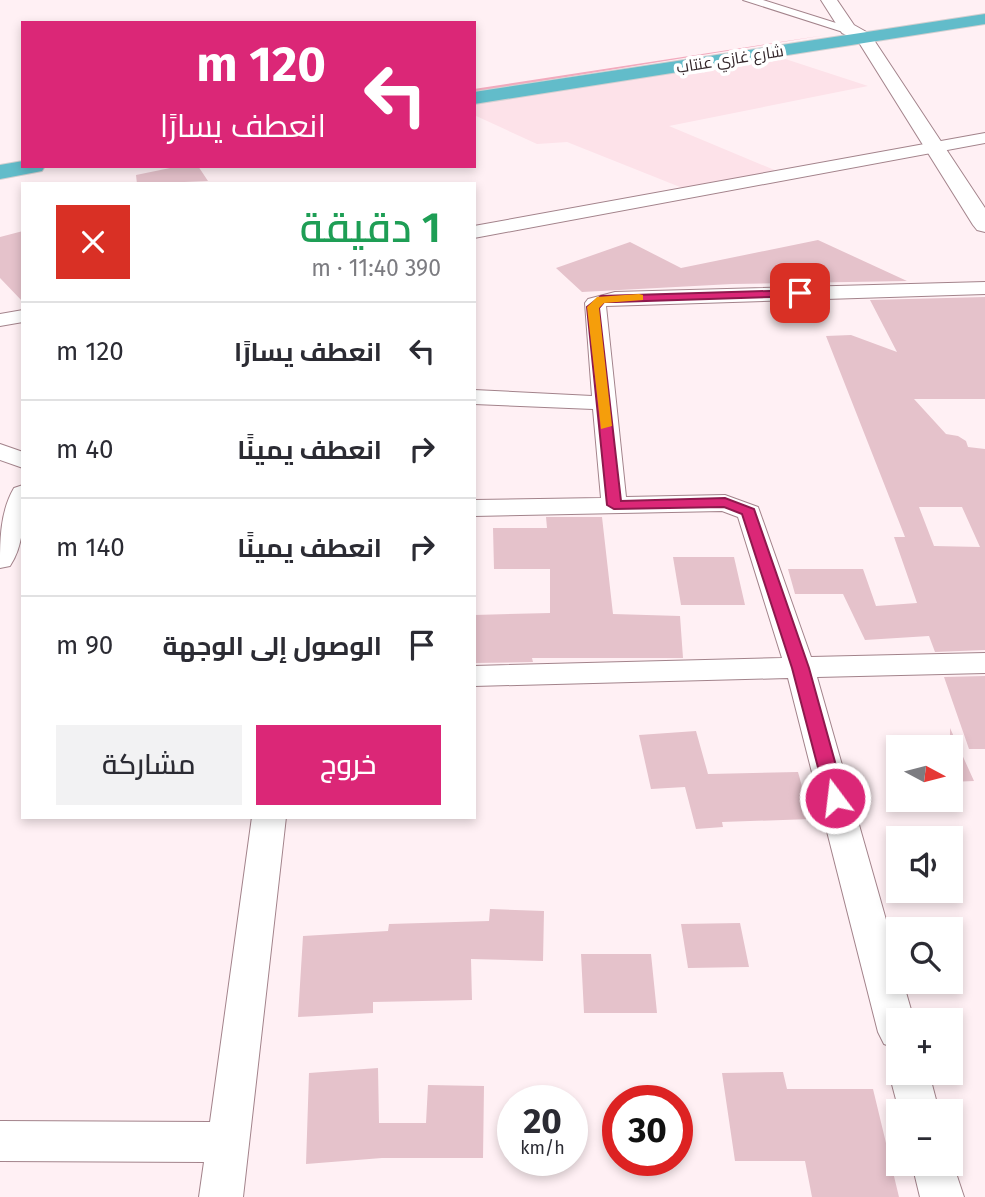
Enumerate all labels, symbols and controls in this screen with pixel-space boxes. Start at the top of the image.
text: 120 m [196,35,326,94]
street label: شارع غازي عنتاب [675,41,786,81]
icon: left [350,49,441,140]
text: انعطف يسارًا [160,107,326,145]
text: 1 دقيقة [300,203,441,253]
button: close [56,205,130,279]
text: 390 m · 11:40 [311,254,441,282]
pin [770,263,830,323]
icon: arrive [781,274,819,312]
icon: left [403,332,441,370]
text: 120 m [56,336,124,367]
text: انعطف يسارًا [234,337,382,368]
icon: right [403,430,441,468]
text: 40 m [56,434,114,465]
text: انعطف يمينًا [237,435,382,466]
icon: right [403,528,441,566]
text: 140 m [56,532,125,563]
text: انعطف يمينًا [237,533,382,564]
icon: arrive [403,626,441,664]
text: 90 m [56,630,113,661]
text: الوصول إلى الوجهة [163,631,382,662]
button: مشاركة [56,725,242,805]
button: خروج [256,725,441,805]
north arrow [886,735,962,812]
map controls [886,735,963,1176]
position arrow [798,761,872,835]
button: sound [886,826,963,903]
button: search [886,917,963,994]
button: + [886,1008,963,1085]
speed limit sign: 30 [602,1085,693,1176]
button: − [886,1099,963,1176]
text: 20 [523,1100,562,1142]
text: km/h [520,1137,565,1159]

